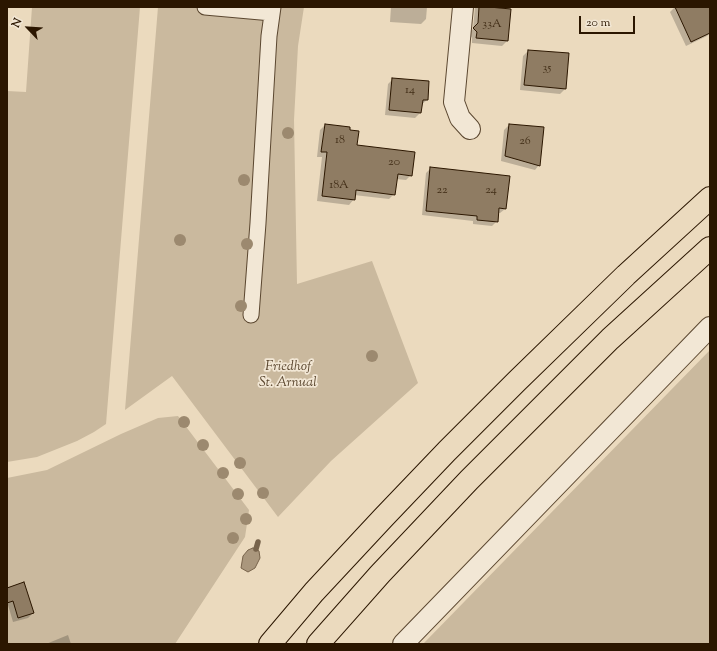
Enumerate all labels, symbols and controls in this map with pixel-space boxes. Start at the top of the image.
north arrow [8,8,48,48]
scale bar [581,8,637,34]
text: 20 m [586,14,610,32]
text: N [8,16,26,30]
house number: 33A [482,18,502,32]
house number: 35 [543,62,551,76]
house number: 14 [405,84,415,98]
house number: 18 [335,134,345,148]
house number: 26 [519,135,531,149]
house number: 20 [388,156,400,170]
house number: 18A [329,179,349,193]
house number: 22 [436,184,448,198]
house number: 24 [485,184,497,198]
park label: Friedhof St. Arnual [259,360,317,392]

